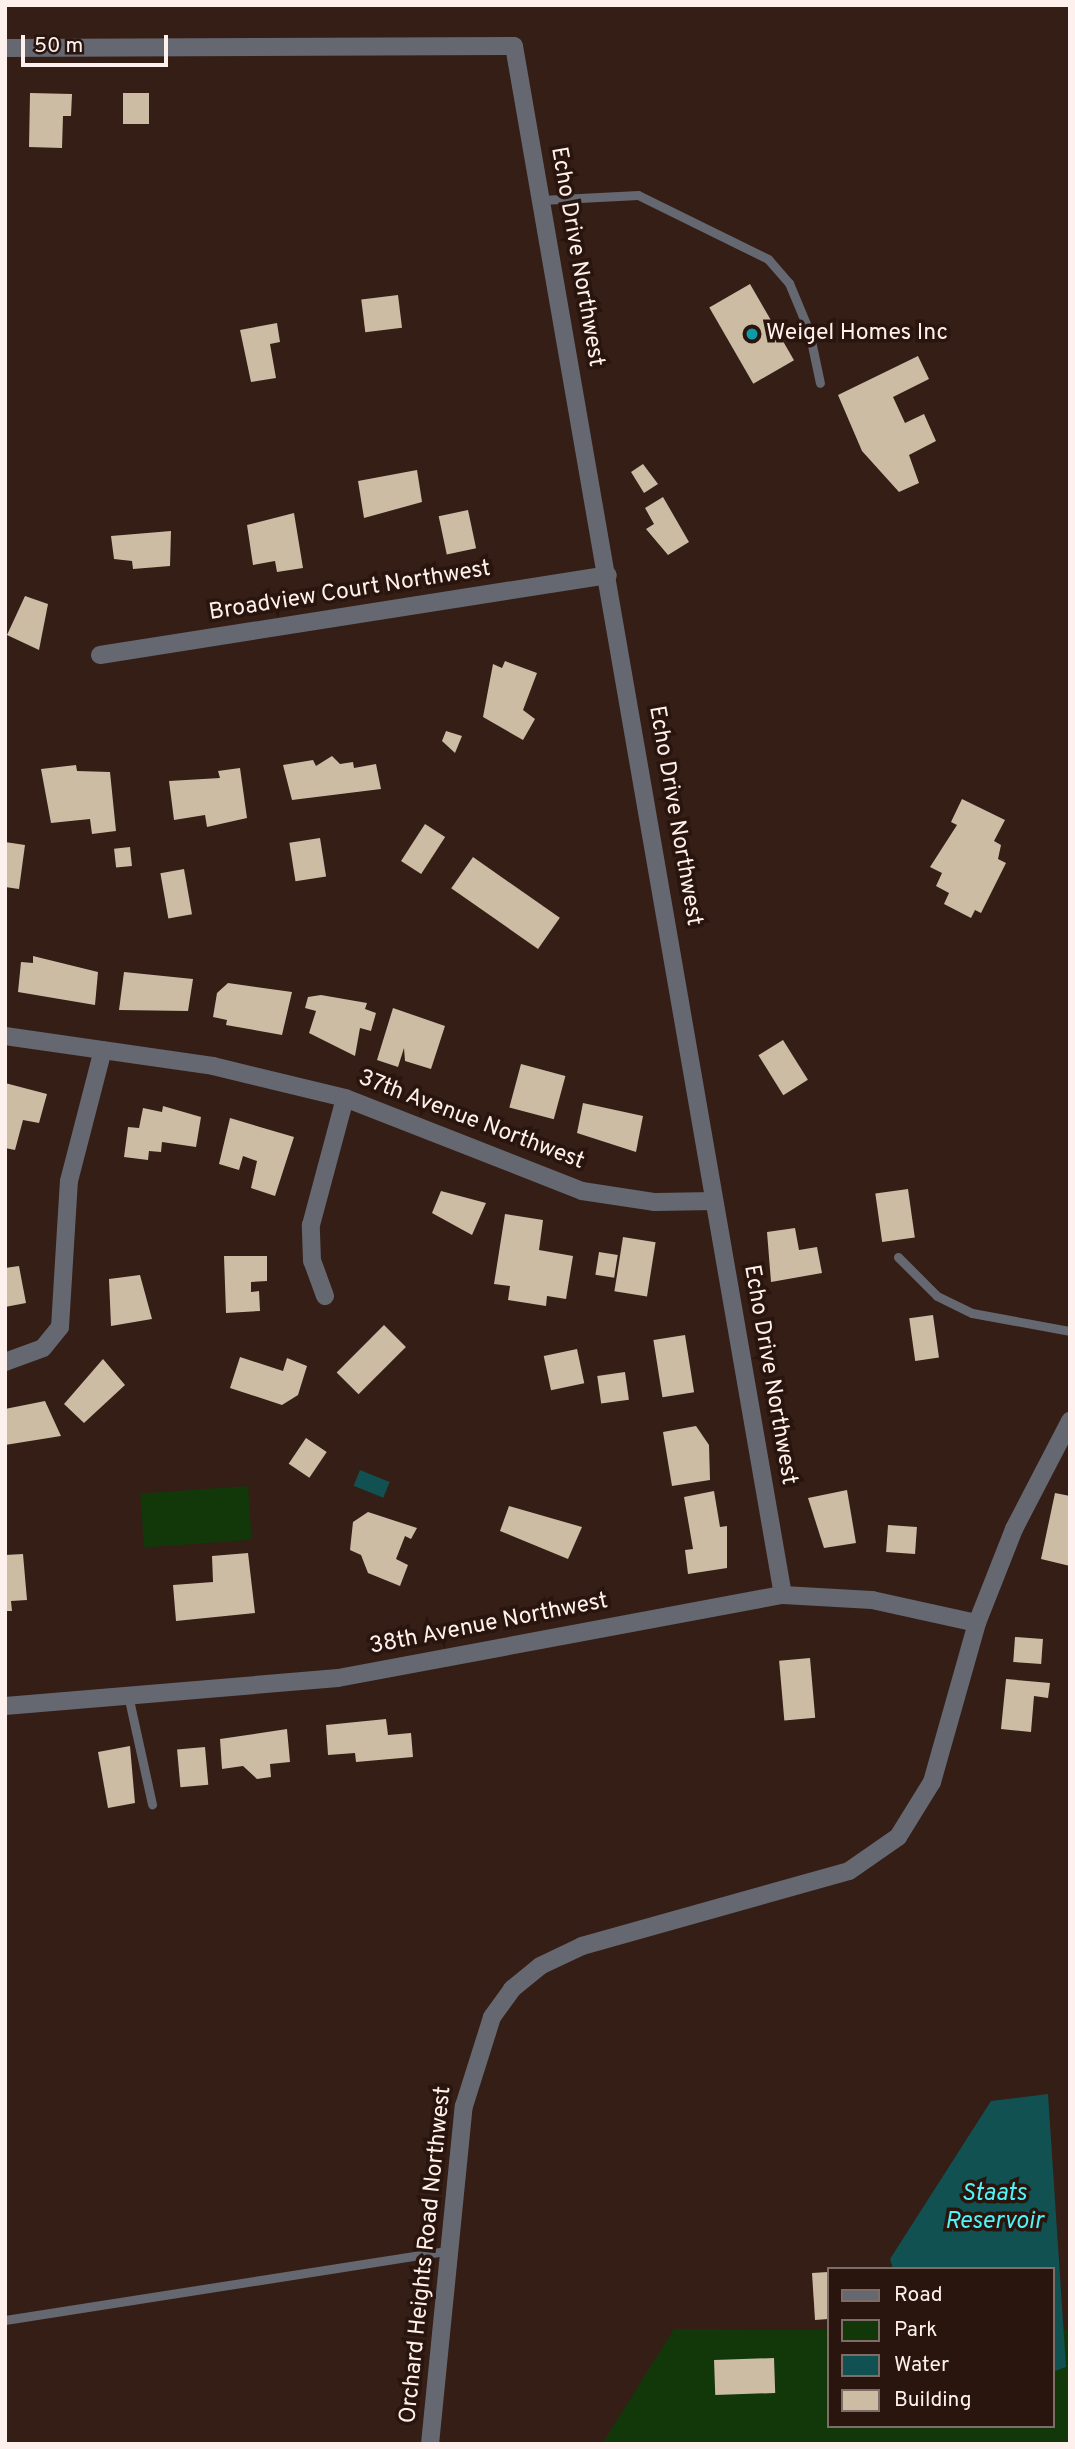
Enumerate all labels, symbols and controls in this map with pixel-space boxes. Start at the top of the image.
scale bar [24,21,172,65]
text: 50 m [34,33,83,60]
street label: Echo Drive Northwest [543,145,609,369]
place label: Weigel Homes Inc [766,320,948,348]
marker: Weigel Homes Inc [744,326,760,342]
street label: Broadview Court Northwest [207,556,493,628]
street label: Echo Drive Northwest [641,704,707,928]
street label: 37th Avenue Northwest [354,1065,588,1177]
street label: Echo Drive Northwest [736,1263,802,1487]
street label: 38th Avenue Northwest [367,1588,611,1662]
street label: Orchard Heights Road Northwest [396,2085,458,2425]
water label: Staats Reservoir [945,2181,1043,2237]
legend [827,2267,1054,2428]
text: Road [894,2282,943,2309]
text: Park [894,2317,937,2344]
text: Water [894,2352,949,2379]
text: Building [894,2387,972,2414]

